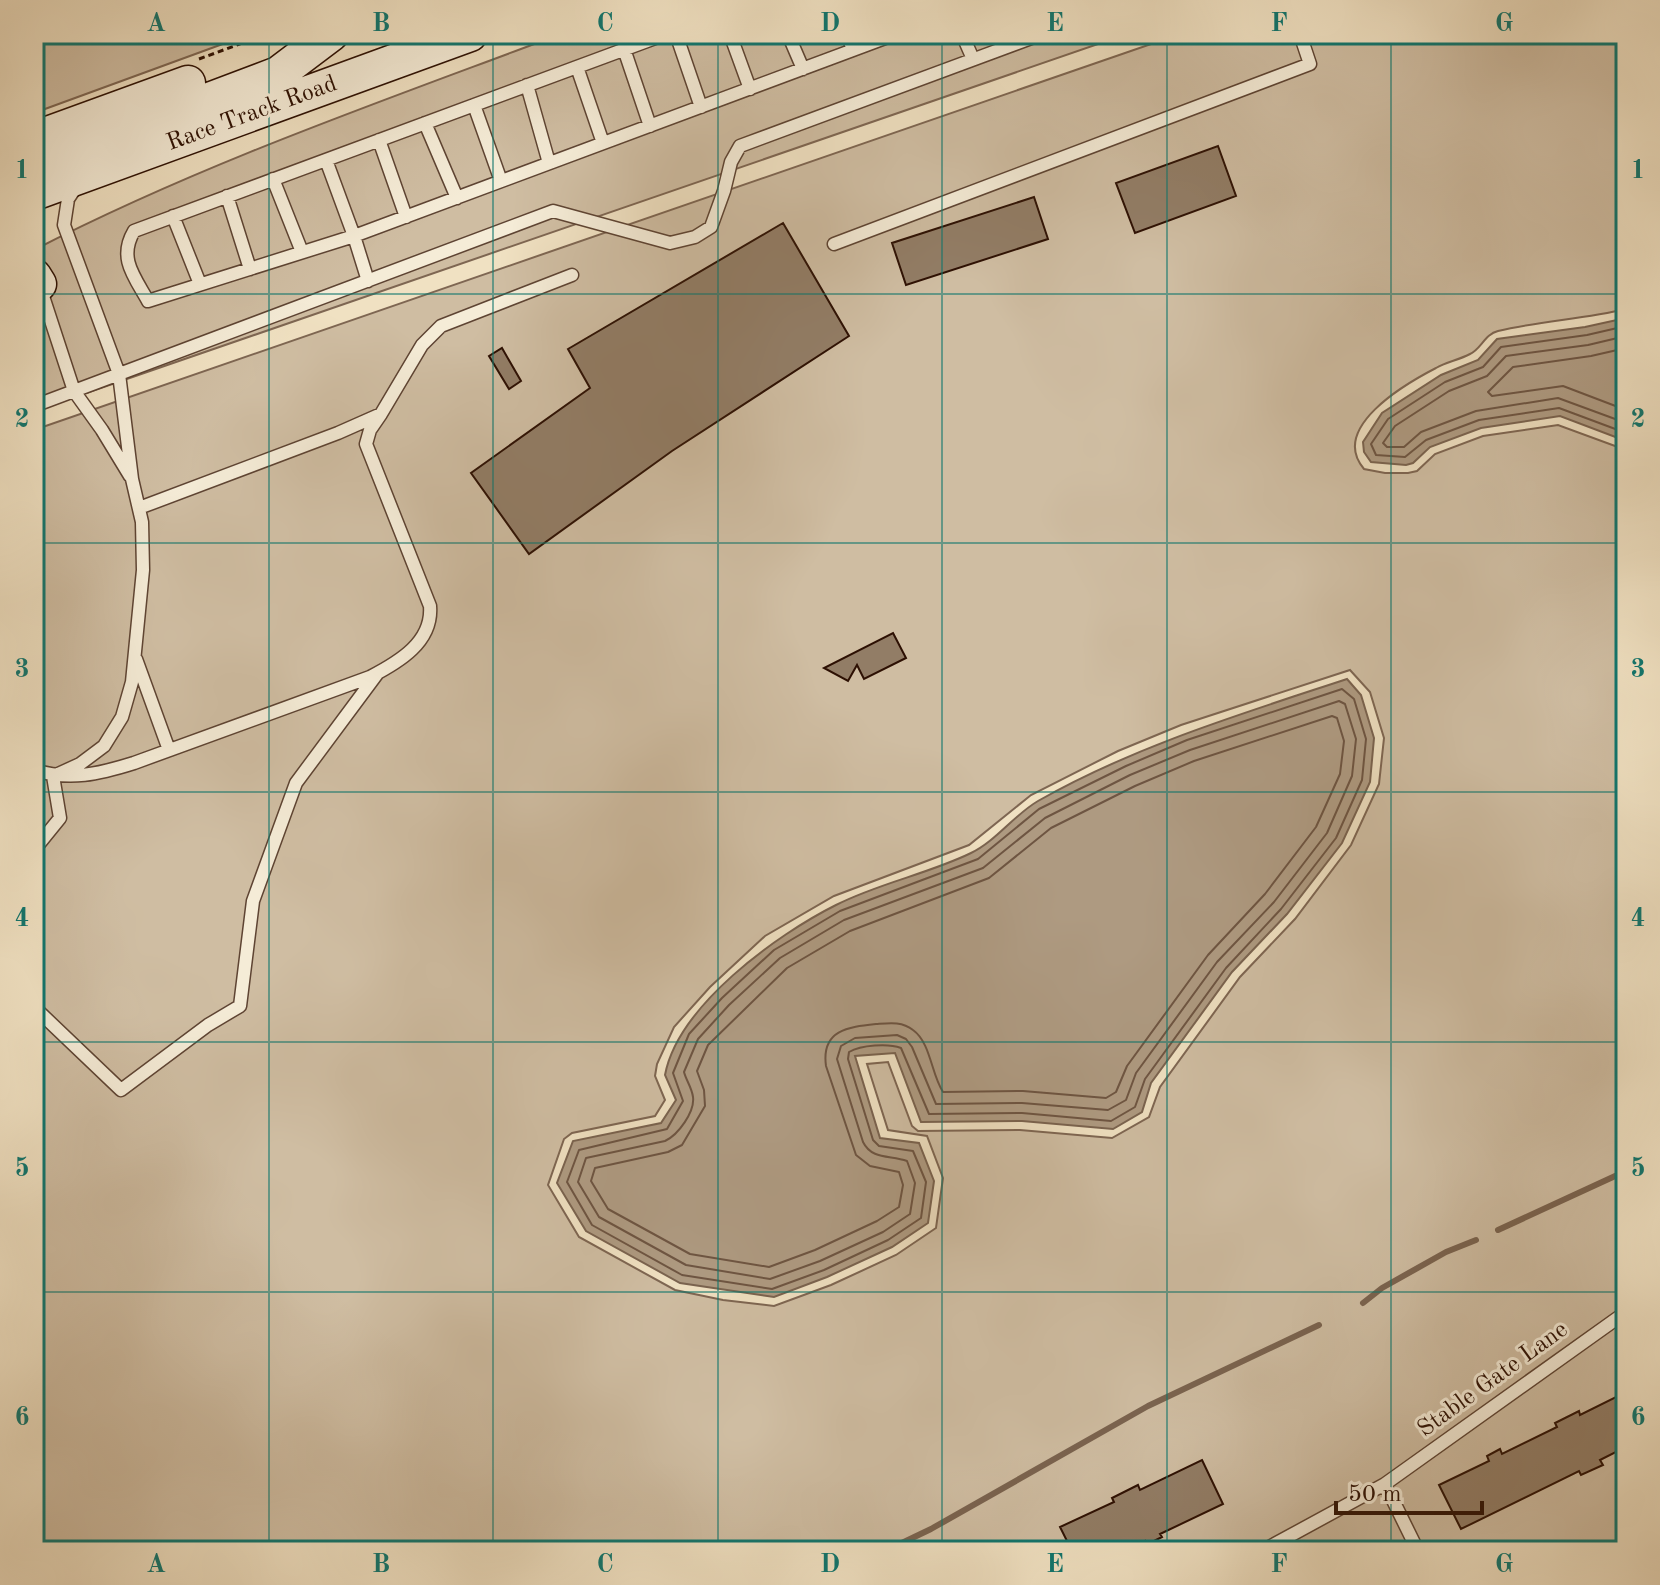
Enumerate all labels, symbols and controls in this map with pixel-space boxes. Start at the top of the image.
text: A [146,11,166,37]
text: B [372,11,390,37]
text: C [596,11,614,37]
text: D [820,11,840,37]
text: E [1046,11,1064,37]
text: F [1270,11,1288,37]
text: G [1495,11,1513,37]
street label: Race Track Road [164,72,340,156]
text: 1 [14,158,30,184]
text: 1 [1630,158,1646,184]
text: 2 [14,407,30,433]
text: 2 [1630,407,1646,433]
text: 3 [14,657,30,683]
text: 3 [1630,657,1646,683]
text: 4 [14,906,30,932]
text: 4 [1630,906,1646,932]
text: 5 [14,1156,30,1182]
text: 5 [1630,1156,1646,1182]
street label: Stable Gate Lane [1414,1318,1572,1442]
text: 6 [14,1405,30,1431]
text: 6 [1630,1405,1646,1431]
scale bar [1336,1465,1482,1515]
text: 50 m [1348,1483,1402,1507]
text: A [146,1552,166,1578]
text: B [372,1552,390,1578]
text: C [596,1552,614,1578]
text: D [820,1552,840,1578]
text: E [1046,1552,1064,1578]
text: F [1270,1552,1288,1578]
text: G [1495,1552,1513,1578]

